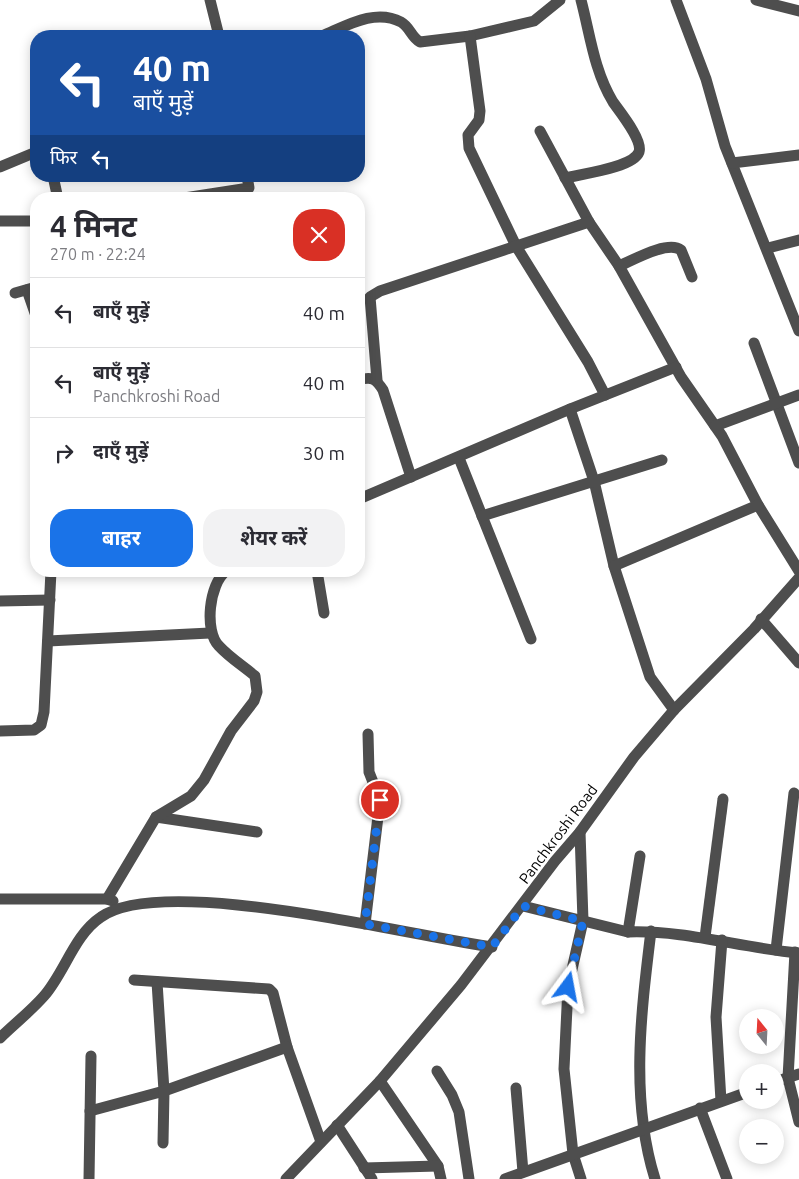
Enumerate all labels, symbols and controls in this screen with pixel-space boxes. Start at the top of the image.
text: 40 m [133,48,211,88]
icon: left [50,50,115,115]
text: बाएँ मुड़ें [133,89,193,114]
icon: left [87,145,115,173]
text: फिर [50,146,77,168]
text: 4 मिनट [50,209,137,243]
button: close [293,209,345,261]
text: 270 m · 22:24 [50,245,146,263]
icon: left [50,299,78,327]
text: बाएँ मुड़ें [93,300,150,322]
text: 40 m [303,302,345,324]
text: बाएँ मुड़ें [93,361,150,383]
icon: left [50,369,78,397]
text: 40 m [303,372,345,394]
text: Panchkroshi Road [93,387,220,405]
icon: right [50,439,78,467]
text: दाएँ मुड़ें [93,440,149,462]
text: 30 m [303,442,345,464]
button: बाहर [50,509,193,567]
button: शेयर करें [203,509,345,567]
pin [359,779,401,821]
street label: Panchkroshi Road [515,781,601,887]
icon: arrive [366,786,394,814]
position arrow [541,960,593,1012]
north arrow [739,1009,784,1054]
map controls [739,1009,784,1164]
button: + [739,1064,784,1109]
button: − [739,1119,784,1164]

